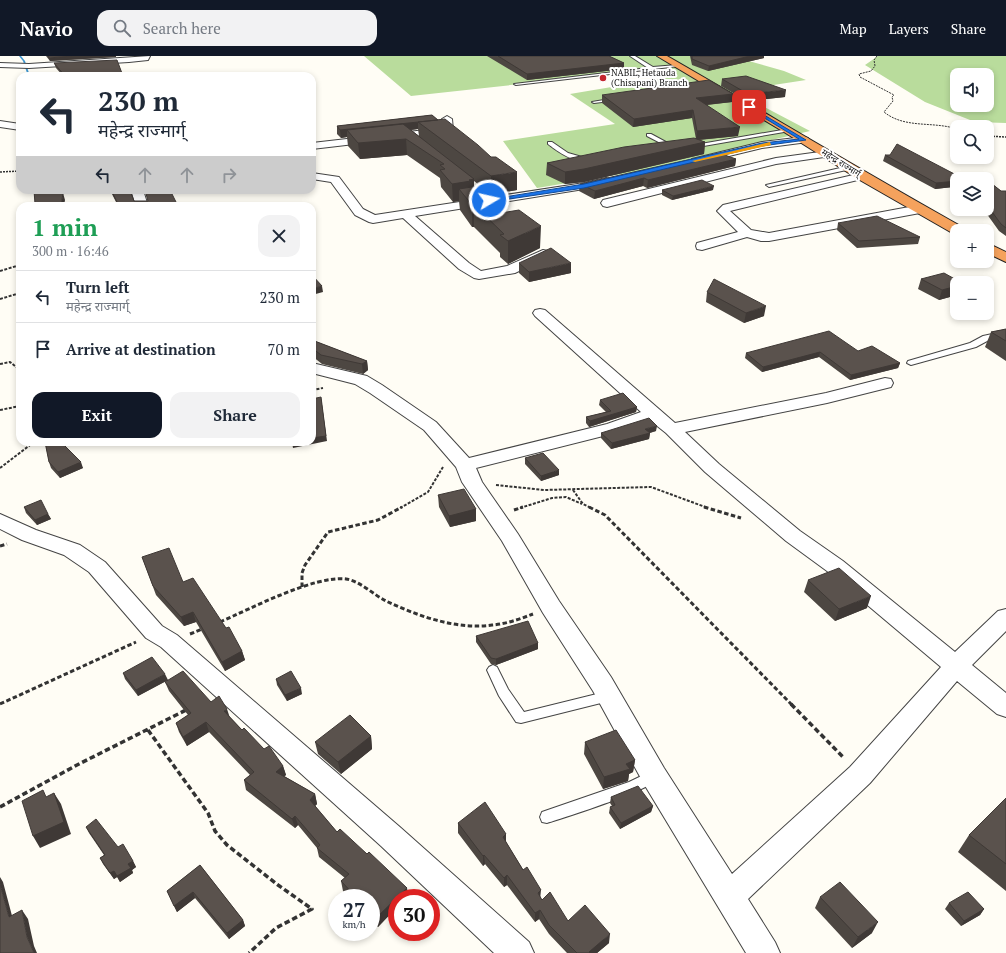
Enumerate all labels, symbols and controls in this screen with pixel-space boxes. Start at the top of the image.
search box [97,10,377,46]
text: Navio [20,16,73,41]
icon: search [111,17,133,39]
text: Search here [143,18,221,38]
text: Map [840,19,867,38]
text: Layers [889,19,929,38]
text: Share [951,19,986,38]
place label: NABIL, Hetauda (Chisapani) Branch [611,67,688,89]
map controls [950,68,994,320]
button: sound [950,68,994,112]
marker: NABIL, Hetauda (Chisapani) Branch [598,73,608,83]
text: 230 m [98,82,179,119]
icon: left [32,88,84,140]
pin [732,90,766,124]
icon: arrive [738,96,760,118]
text: महेन्द्र राज्मार्ग् [98,118,186,142]
button: search [950,120,994,164]
street label: महेन्द्र राज्मार्ग् [819,146,864,181]
icon: left [92,164,114,186]
icon: ahead [134,164,156,186]
icon: ahead [176,164,198,186]
icon: right [218,164,240,186]
button: layers [950,172,994,216]
position arrow [468,179,510,221]
text: 1 min [32,211,98,243]
button: close [258,215,300,257]
button: + [950,224,994,268]
text: 300 m · 16:46 [32,242,109,260]
button: − [950,276,994,320]
text: Turn left [66,277,130,297]
icon: left [32,286,54,308]
text: 230 m [259,287,300,307]
text: महेन्द्र राज्मार्ग् [66,297,129,315]
icon: arrive [32,338,54,360]
text: Arrive at destination [66,339,216,359]
text: 70 m [267,339,300,359]
button: Exit [32,392,162,438]
button: Share [170,392,300,438]
speed limit sign: 30 [388,889,440,941]
text: 27 [343,896,365,923]
text: km/h [342,918,366,931]

